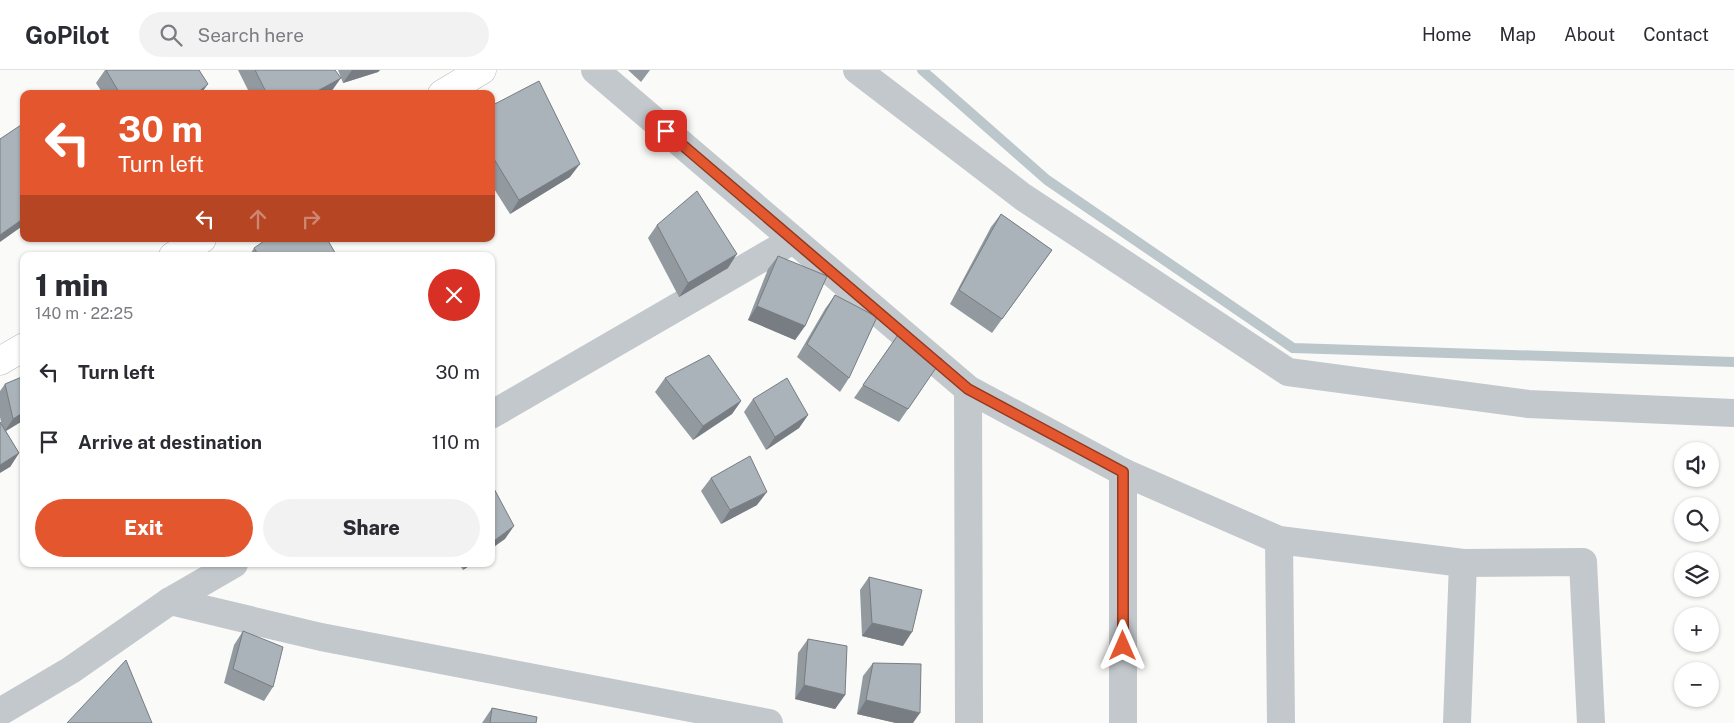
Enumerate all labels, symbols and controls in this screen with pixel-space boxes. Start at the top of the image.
search box [139,12,489,57]
text: GoPilot [25,21,109,49]
icon: search [157,21,185,49]
text: Search here [197,24,304,46]
text: Home [1422,24,1472,45]
text: Map [1500,24,1536,45]
text: About [1564,24,1615,45]
text: Contact [1643,24,1709,45]
text: 30 m [118,109,203,150]
icon: left [35,110,100,175]
pin [645,110,687,152]
icon: arrive [652,117,680,145]
text: Turn left [118,151,204,177]
icon: left [191,205,219,233]
icon: ahead [244,205,272,233]
icon: right [297,205,325,233]
text: 1 min [35,267,108,303]
button: close [428,269,480,321]
text: 140 m · 22:25 [35,304,133,323]
icon: left [35,358,63,386]
text: Turn left [78,361,155,383]
text: 30 m [435,361,480,383]
icon: arrive [35,428,63,456]
text: Arrive at destination [78,431,262,453]
text: 110 m [432,431,480,453]
map controls [1674,442,1719,707]
button: sound [1674,442,1719,487]
button: search [1674,497,1719,542]
button: Exit [35,499,253,557]
button: Share [263,499,480,557]
button: layers [1674,552,1719,597]
button: + [1674,607,1719,652]
position arrow [1096,619,1148,671]
button: − [1674,662,1719,707]

